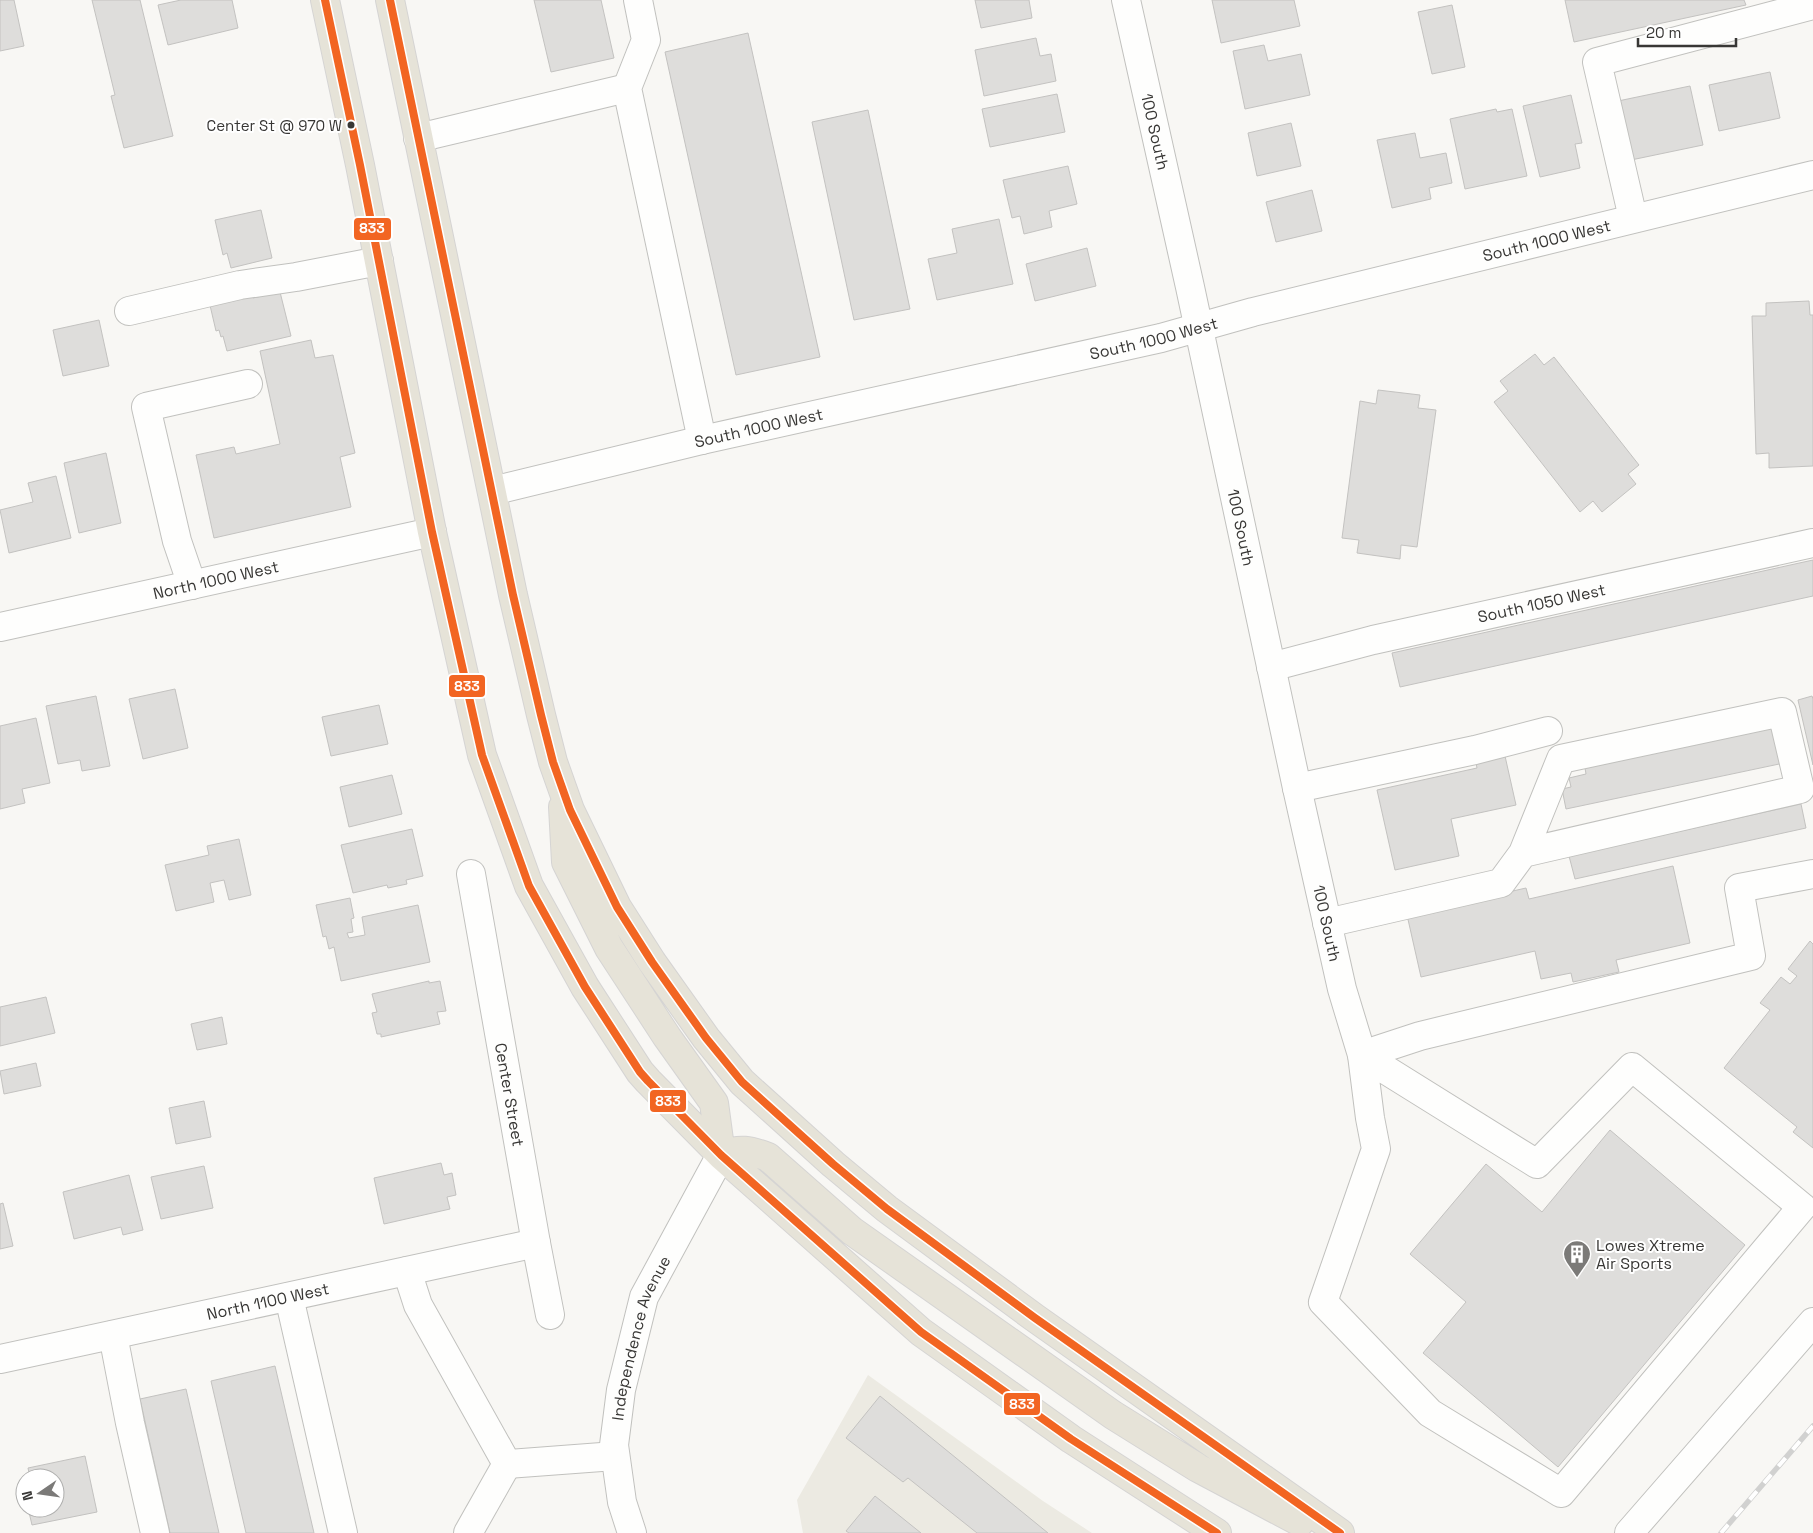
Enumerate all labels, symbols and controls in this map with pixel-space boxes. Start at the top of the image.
scale bar [1638,15,1736,47]
text: 20 m [1646,23,1681,42]
street label: 100 South [1137,91,1174,172]
place label: Center St @ 970 W [207,116,342,135]
marker: Center St @ 970 W [346,120,356,130]
street label: South 1000 West [1480,214,1613,266]
line badge: 833 [353,217,392,241]
text: 833 [359,219,385,237]
street label: South 1000 West [1088,312,1220,364]
street label: South 1000 West [692,403,825,452]
street label: 100 South [1223,487,1260,568]
street label: North 1000 West [151,556,281,604]
street label: South 1050 West [1475,579,1607,627]
line badge: 833 [448,674,486,698]
text: 833 [454,677,480,695]
street label: 100 South [1309,883,1346,964]
street label: Center Street [490,1041,529,1148]
line badge: 833 [649,1089,687,1113]
text: 833 [655,1092,681,1110]
place label: Lowes Xtreme Air Sports [1596,1235,1705,1274]
building icon: Lowes Xtreme Air Sports [1562,1239,1592,1278]
street label: Independence Avenue [607,1252,675,1422]
street label: North 1100 West [205,1278,331,1324]
line badge: 833 [1003,1392,1041,1416]
text: 833 [1009,1395,1035,1413]
north arrow [15,1468,65,1518]
text: N [18,1489,37,1503]

